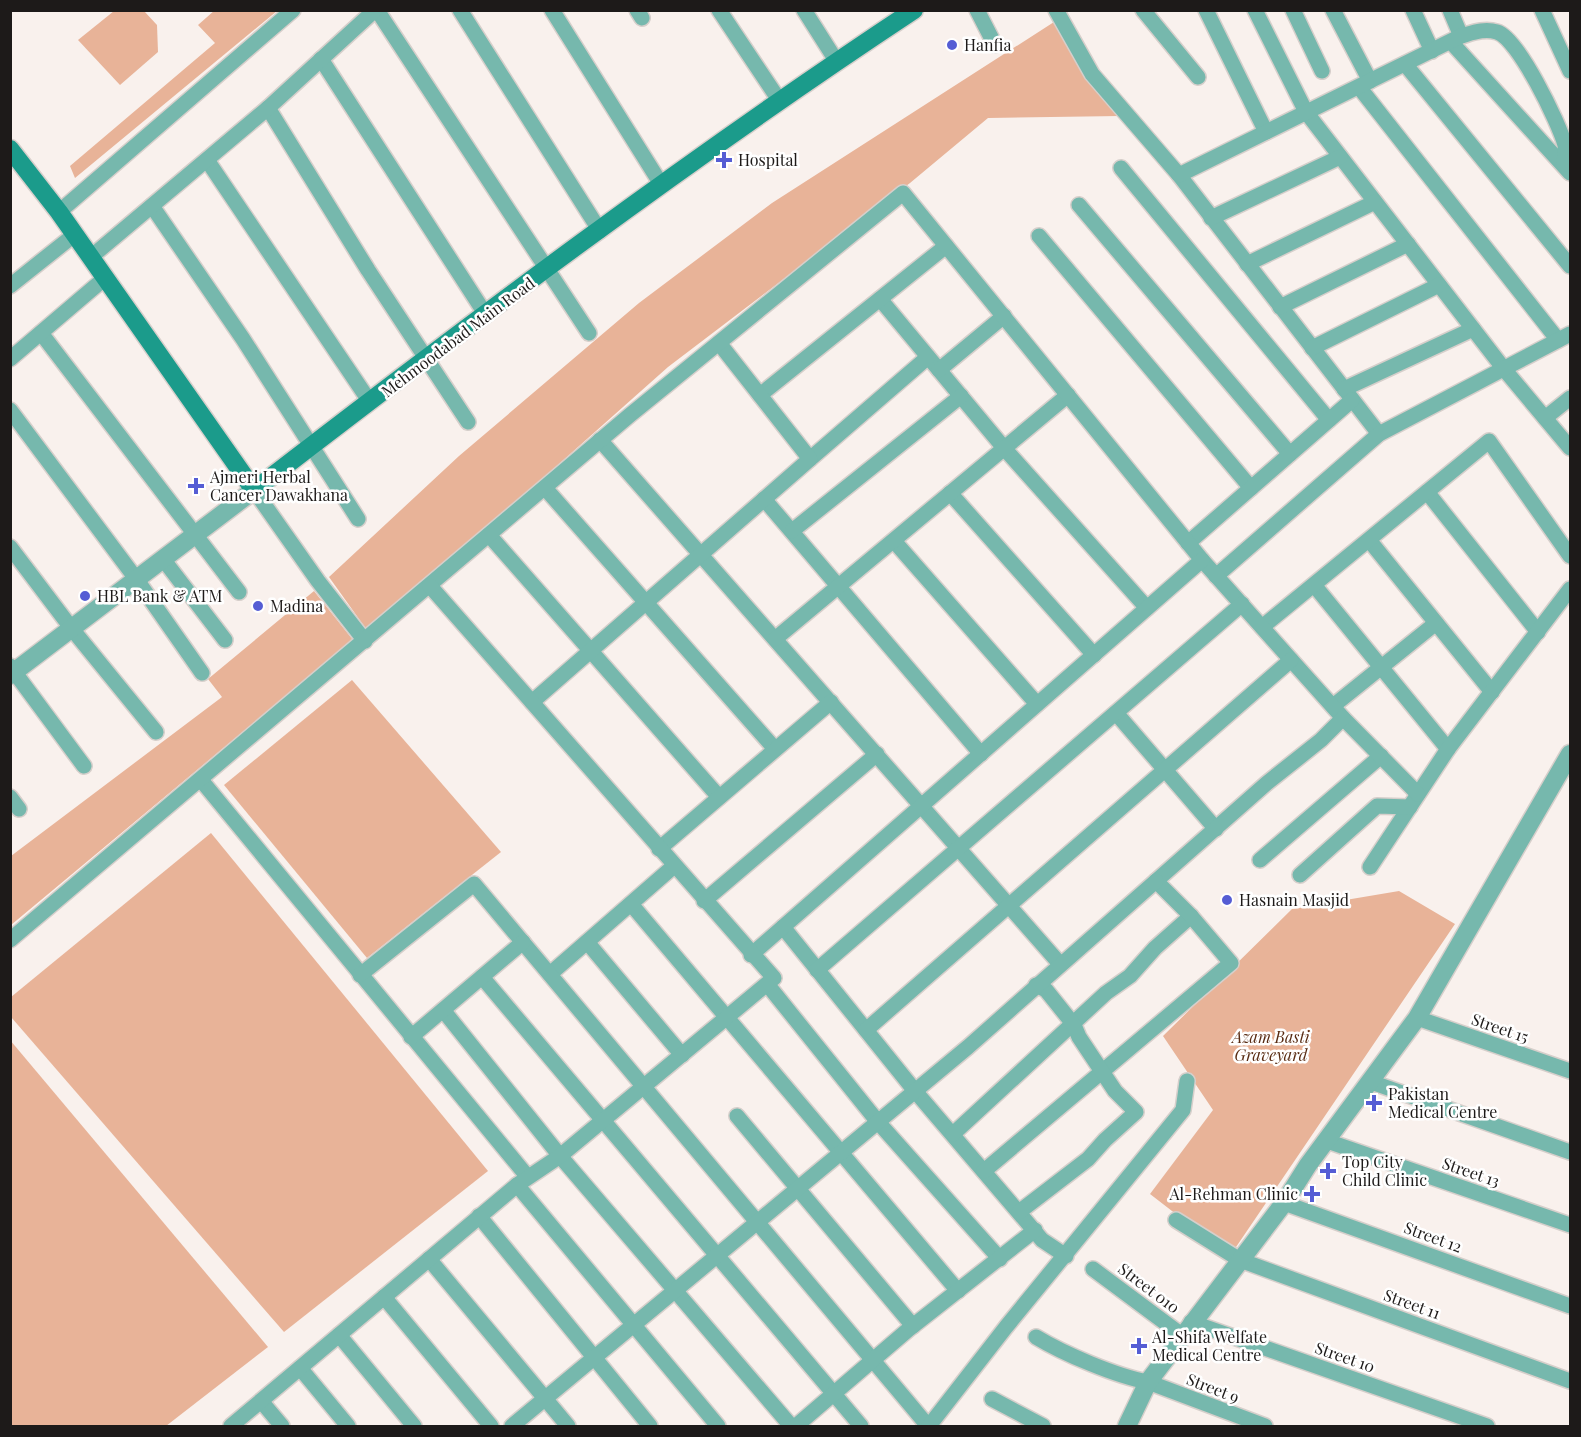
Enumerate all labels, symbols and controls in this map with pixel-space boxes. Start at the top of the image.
place label: Hanfia [964,34,1011,55]
marker: Hanfia [945,38,959,52]
place label: Hospital [738,149,798,170]
marker: Hospital [715,151,733,169]
street label: Mehmoodabad Main Road [377,272,539,401]
place label: Ajmeri Herbal Cancer Dawakhana [209,466,348,505]
marker: Ajmeri Herbal Cancer Dawakhana [187,477,205,495]
place label: HBL Bank & ATM [97,585,222,606]
marker: HBL Bank & ATM [78,589,92,603]
place label: Madina [270,595,323,616]
marker: Madina [251,599,265,613]
place label: Hasnain Masjid [1239,889,1349,910]
marker: Hasnain Masjid [1220,893,1234,907]
street label: Street 15 [1469,1008,1531,1047]
park label: Azam Basti Graveyard [1230,1026,1311,1065]
place label: Pakistan Medical Centre [1388,1083,1497,1122]
marker: Pakistan Medical Centre [1365,1094,1383,1112]
place label: Top City Child Clinic [1342,1151,1427,1190]
street label: Street 13 [1440,1152,1503,1191]
marker: Top City Child Clinic [1319,1162,1337,1180]
place label: Al-Rehman Clinic [1168,1183,1298,1204]
marker: Al-Rehman Clinic [1303,1185,1321,1203]
street label: Street 12 [1401,1216,1465,1257]
street label: Street 010 [1114,1258,1184,1318]
street label: Street 11 [1381,1284,1443,1323]
place label: Al-Shifa Welfate Medical Centre [1151,1326,1267,1365]
street label: Street 10 [1312,1336,1378,1377]
marker: Al-Shifa Welfate Medical Centre [1130,1337,1148,1355]
street label: Street 9 [1184,1368,1243,1407]

